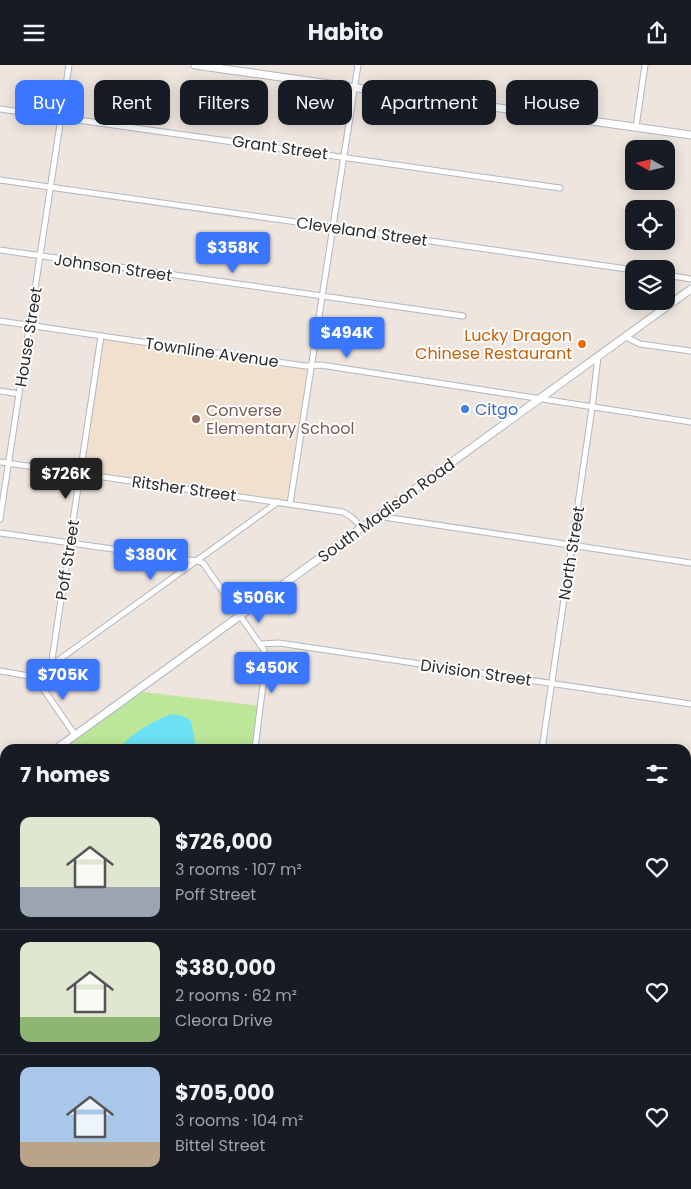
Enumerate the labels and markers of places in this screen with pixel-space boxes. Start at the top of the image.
pin: $358K [198,231,268,274]
pin: $494K [312,317,382,359]
place label: Lucky Dragon Chinese Restaurant [415,324,572,365]
marker: Lucky Dragon Chinese Restaurant [576,338,588,350]
place label: Citgo [475,398,518,421]
place label: Converse Elementary School [206,399,354,440]
marker: Citgo [459,403,471,415]
marker: Converse Elementary School [190,413,202,425]
pin: $726K [31,457,101,500]
pin: $380K [116,539,186,581]
pin: $506K [224,581,294,624]
pin: $450K [237,651,307,694]
pin: $705K [28,659,98,701]

